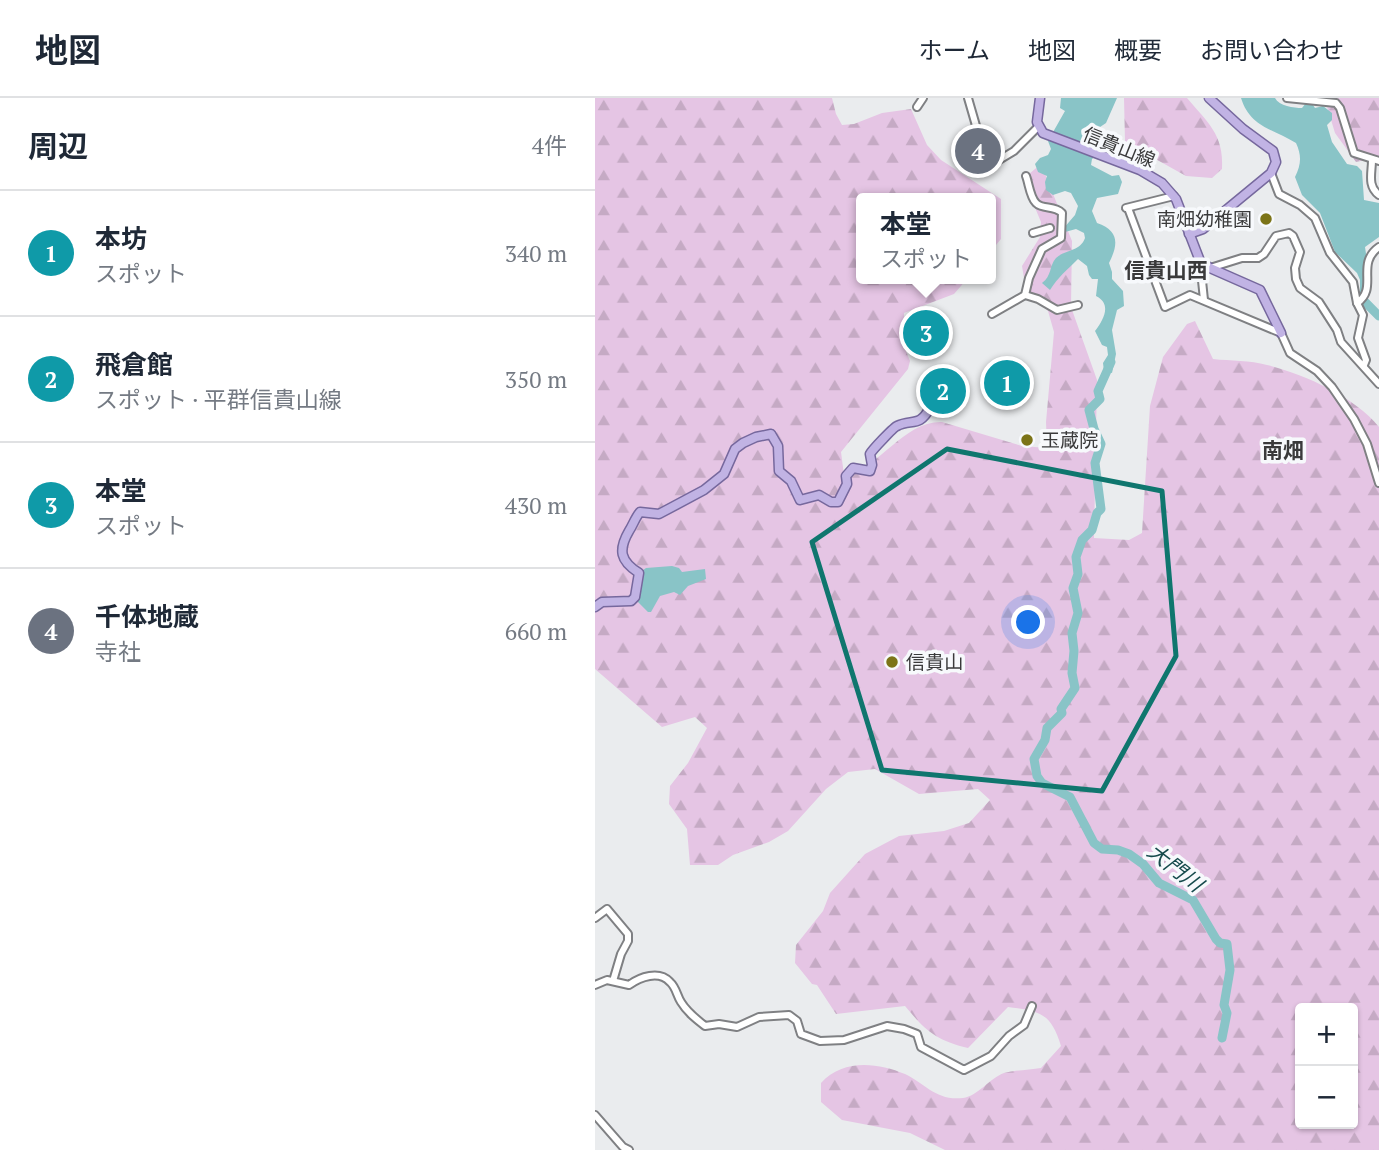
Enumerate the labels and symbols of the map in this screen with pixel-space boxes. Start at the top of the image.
street label: 信貴山線 [1079,121,1159,172]
pin: 4 [955,125,1001,177]
place label: 南畑幼稚園 [1157,206,1252,231]
marker: 南畑幼稚園 [1258,211,1274,227]
district label: 信貴山西 [1124,256,1208,284]
pin: 3 [903,307,949,359]
pin: 1 [984,357,1030,409]
pin: 2 [920,365,966,417]
place label: 玉蔵院 [1041,427,1098,452]
marker: 玉蔵院 [1019,432,1035,448]
district label: 南畑 [1262,436,1304,464]
your location [1011,605,1045,639]
place label: 信貴山 [906,649,963,674]
marker: 信貴山 [884,654,900,670]
water label: 大門川 [1142,837,1211,899]

